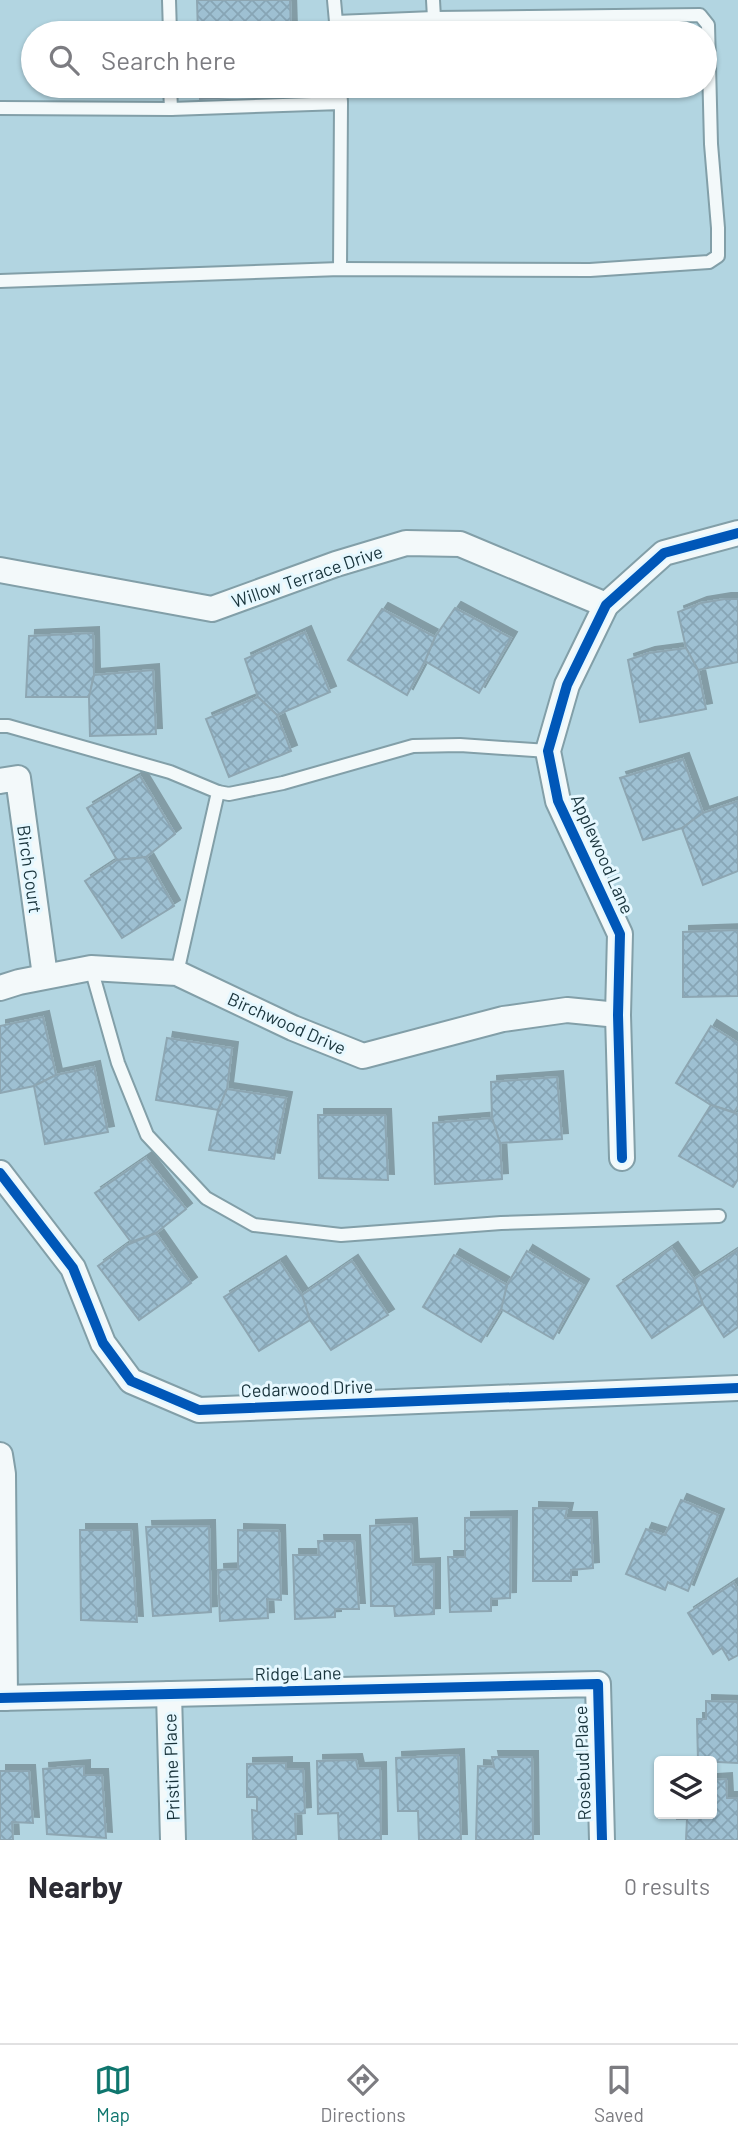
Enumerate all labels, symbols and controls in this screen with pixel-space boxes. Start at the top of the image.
search box [21,21,717,98]
icon: search [45,41,83,79]
text: Search here [101,44,236,75]
street label: Willow Terrace Drive [229,540,385,612]
street label: Applewood Lane [567,791,639,917]
street label: Birch Court [13,824,47,914]
street label: Birchwood Drive [224,987,350,1059]
street label: Cedarwood Drive [240,1375,374,1401]
street label: Ridge Lane [254,1661,342,1685]
street label: Rosebud Place [569,1705,595,1821]
street label: Pristine Place [158,1713,184,1821]
map controls [654,1756,717,1819]
button: layers [654,1756,717,1819]
text: Nearby [28,1868,123,1904]
text: 0 results [624,1872,710,1900]
tab: Map [94,2061,132,2126]
tab: Directions [321,2061,406,2126]
tab: Saved [594,2061,644,2126]

